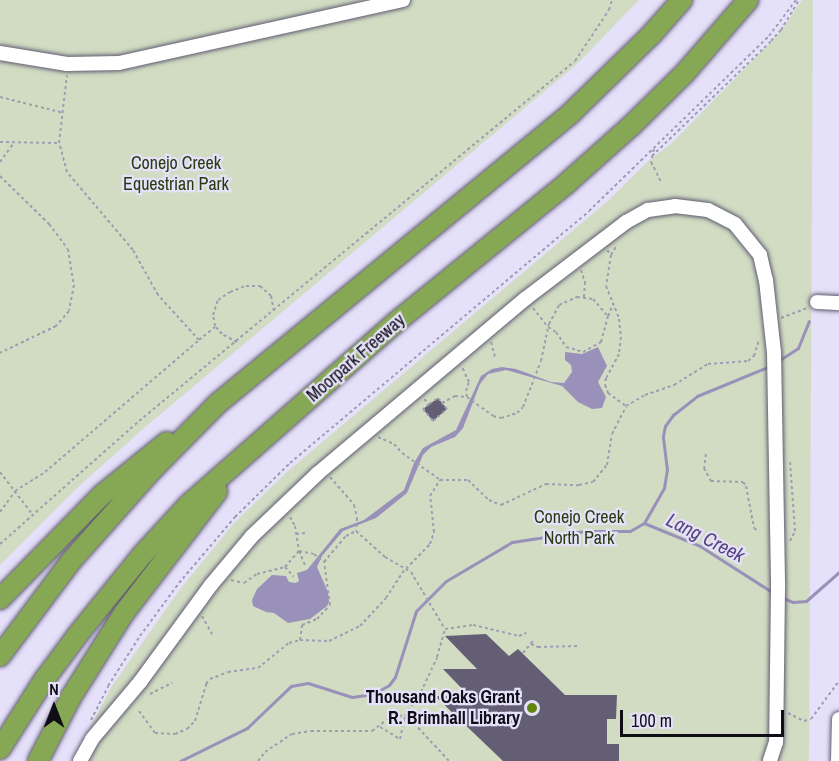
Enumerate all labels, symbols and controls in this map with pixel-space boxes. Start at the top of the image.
park label: Conejo Creek Equestrian Park [123,153,229,195]
street label: Moorpark Freeway [302,309,410,407]
park label: Conejo Creek North Park [534,507,624,550]
water label: Lang Creek [663,507,749,567]
north arrow [24,677,84,737]
text: N [49,678,59,700]
place label: Thousand Oaks Grant R. Brimhall Library [366,687,520,730]
scale bar [623,698,786,736]
marker: Thousand Oaks Grant R. Brimhall Library [525,701,539,715]
text: 100 m [631,708,672,733]

